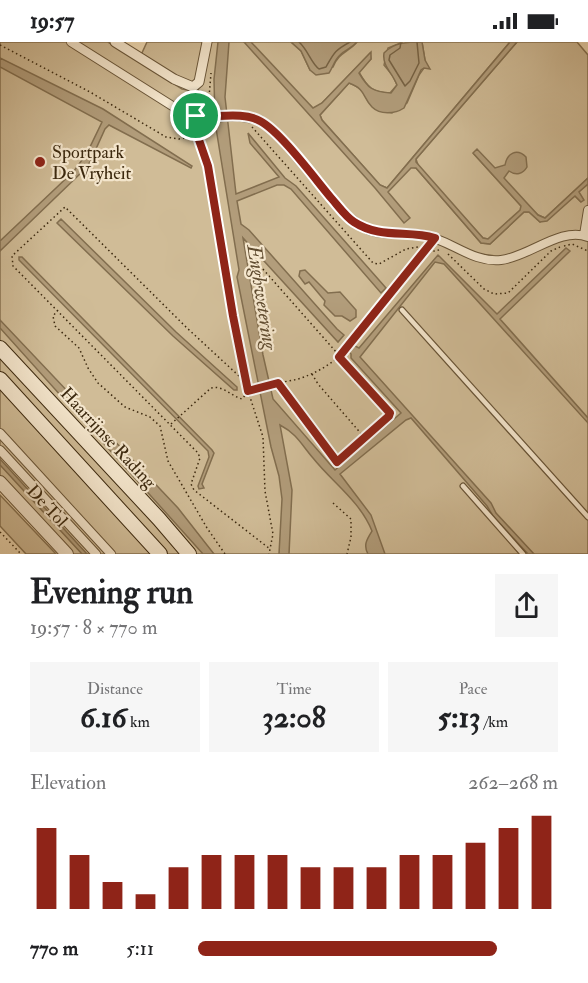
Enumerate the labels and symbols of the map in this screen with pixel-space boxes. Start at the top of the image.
pin [170,90,221,141]
place label: Sportpark De Vryheit [52,141,131,185]
marker: Sportpark De Vryheit [33,155,47,169]
water label: Enghwetering [241,241,283,353]
street label: Haarrijnse Rading [55,382,162,494]
street label: De Tol [21,480,73,532]

